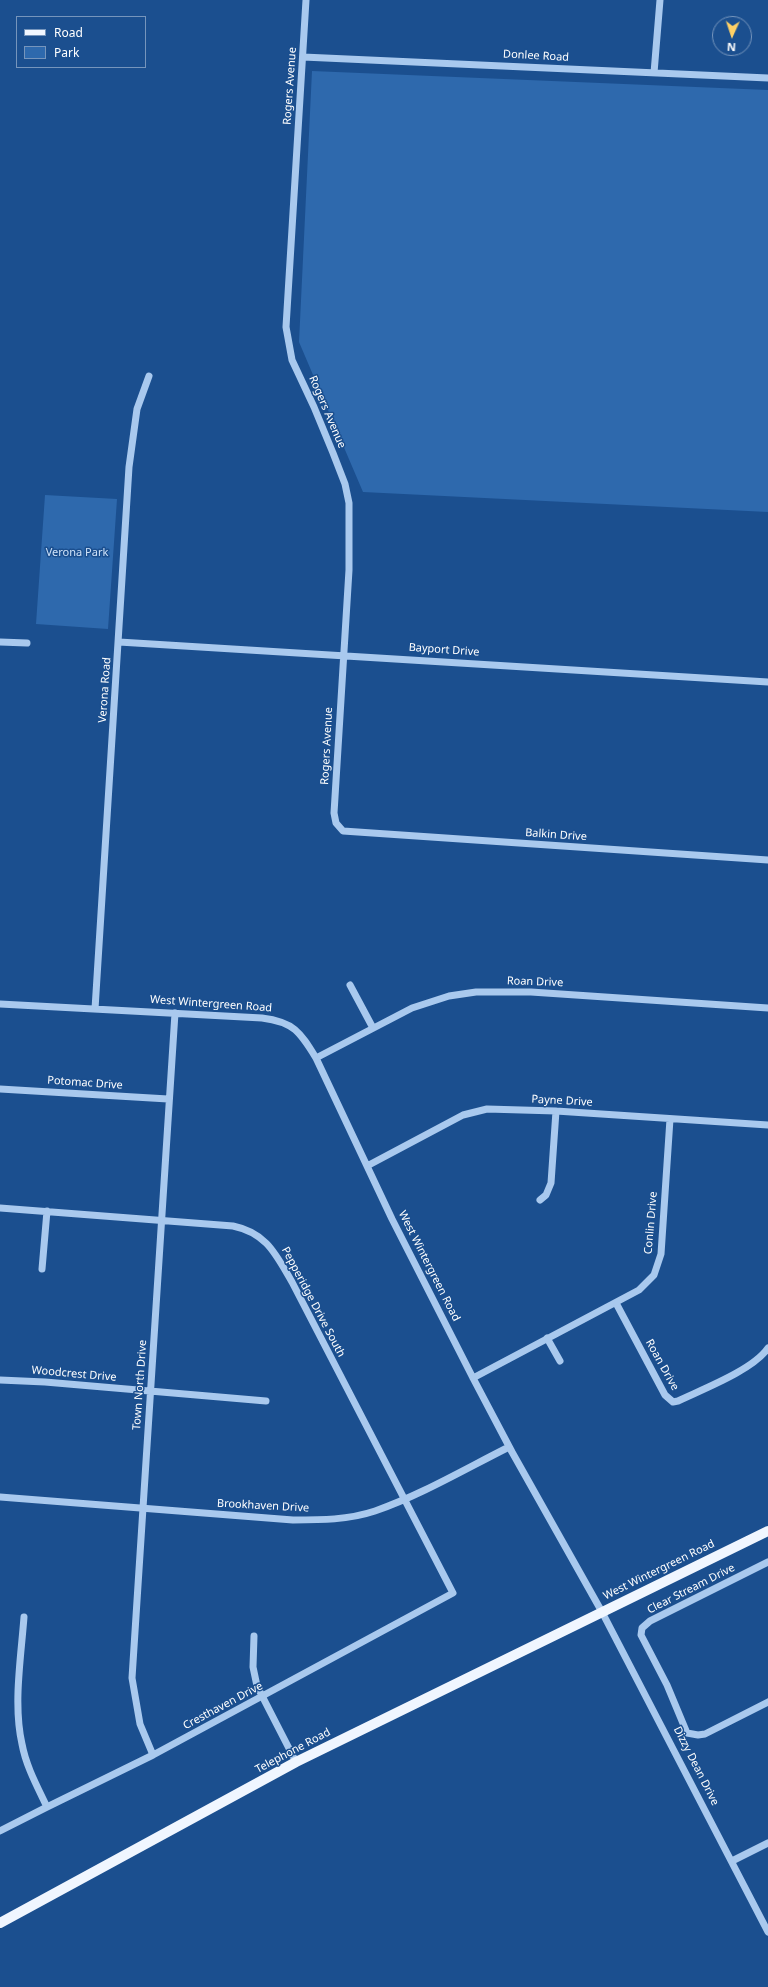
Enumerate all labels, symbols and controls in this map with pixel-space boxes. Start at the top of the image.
legend [16,16,146,68]
north arrow [712,16,752,56]
text: Road [54,24,83,41]
text: N [727,40,736,55]
text: Park [54,44,79,61]
street label: Rogers Avenue [281,47,299,125]
street label: Donlee Road [503,48,569,64]
street label: Rogers Avenue [306,374,348,450]
park label: Verona Park [46,546,108,560]
street label: Bayport Drive [408,641,480,659]
street label: Verona Road [96,657,114,723]
street label: Rogers Avenue [318,707,336,785]
street label: Balkin Drive [525,826,587,844]
street label: Roan Drive [507,974,563,990]
street label: West Wintergreen Road [150,993,272,1015]
street label: Potomac Drive [47,1074,123,1092]
street label: Payne Drive [531,1093,593,1109]
street label: Conlin Drive [642,1191,660,1255]
street label: West Wintergreen Road [395,1208,463,1324]
street label: Pepperidge Drive South [278,1245,348,1359]
street label: Roan Drive [643,1337,681,1393]
street label: Town North Drive [130,1339,150,1431]
street label: Woodcrest Drive [31,1364,117,1384]
street label: Brookhaven Drive [217,1497,309,1515]
street label: West Wintergreen Road [601,1537,717,1603]
street label: Clear Stream Drive [645,1561,737,1617]
street label: Cresthaven Drive [181,1679,265,1733]
street label: Dizzy Dean Drive [670,1724,722,1808]
street label: Telephone Road [253,1726,333,1776]

